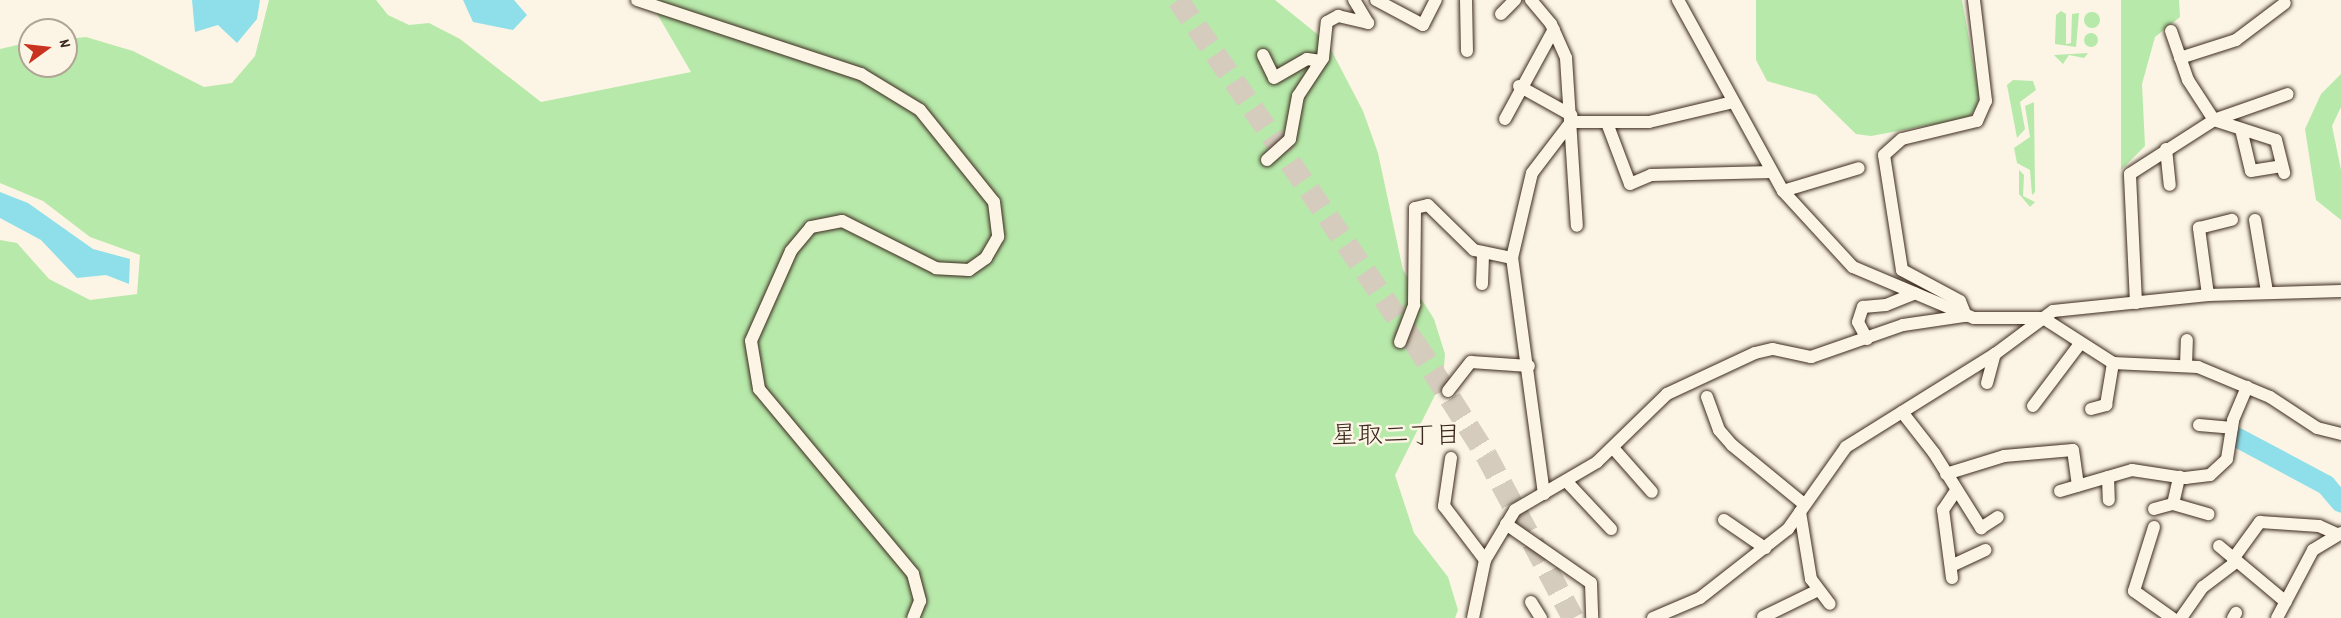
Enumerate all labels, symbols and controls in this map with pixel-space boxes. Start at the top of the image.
north arrow [18,18,78,78]
text: N [52,37,76,51]
district label: 星取二丁目 [1331,422,1461,454]

